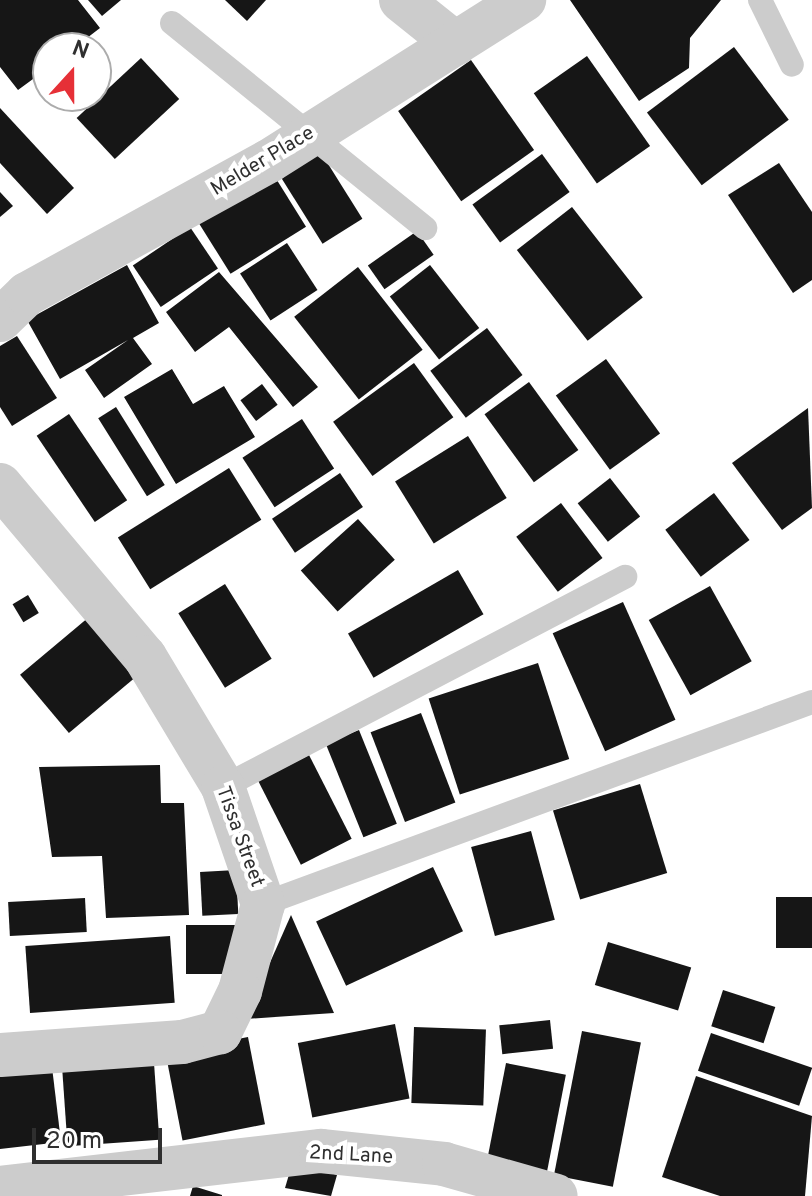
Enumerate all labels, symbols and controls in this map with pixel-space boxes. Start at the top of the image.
north arrow [32,32,112,112]
text: N [68,36,92,66]
street label: Melder Place [207,122,319,202]
street label: Tissa Street [210,783,268,891]
scale bar [36,1112,166,1162]
text: 20 m [46,1127,102,1157]
street label: 2nd Lane [308,1142,394,1170]

